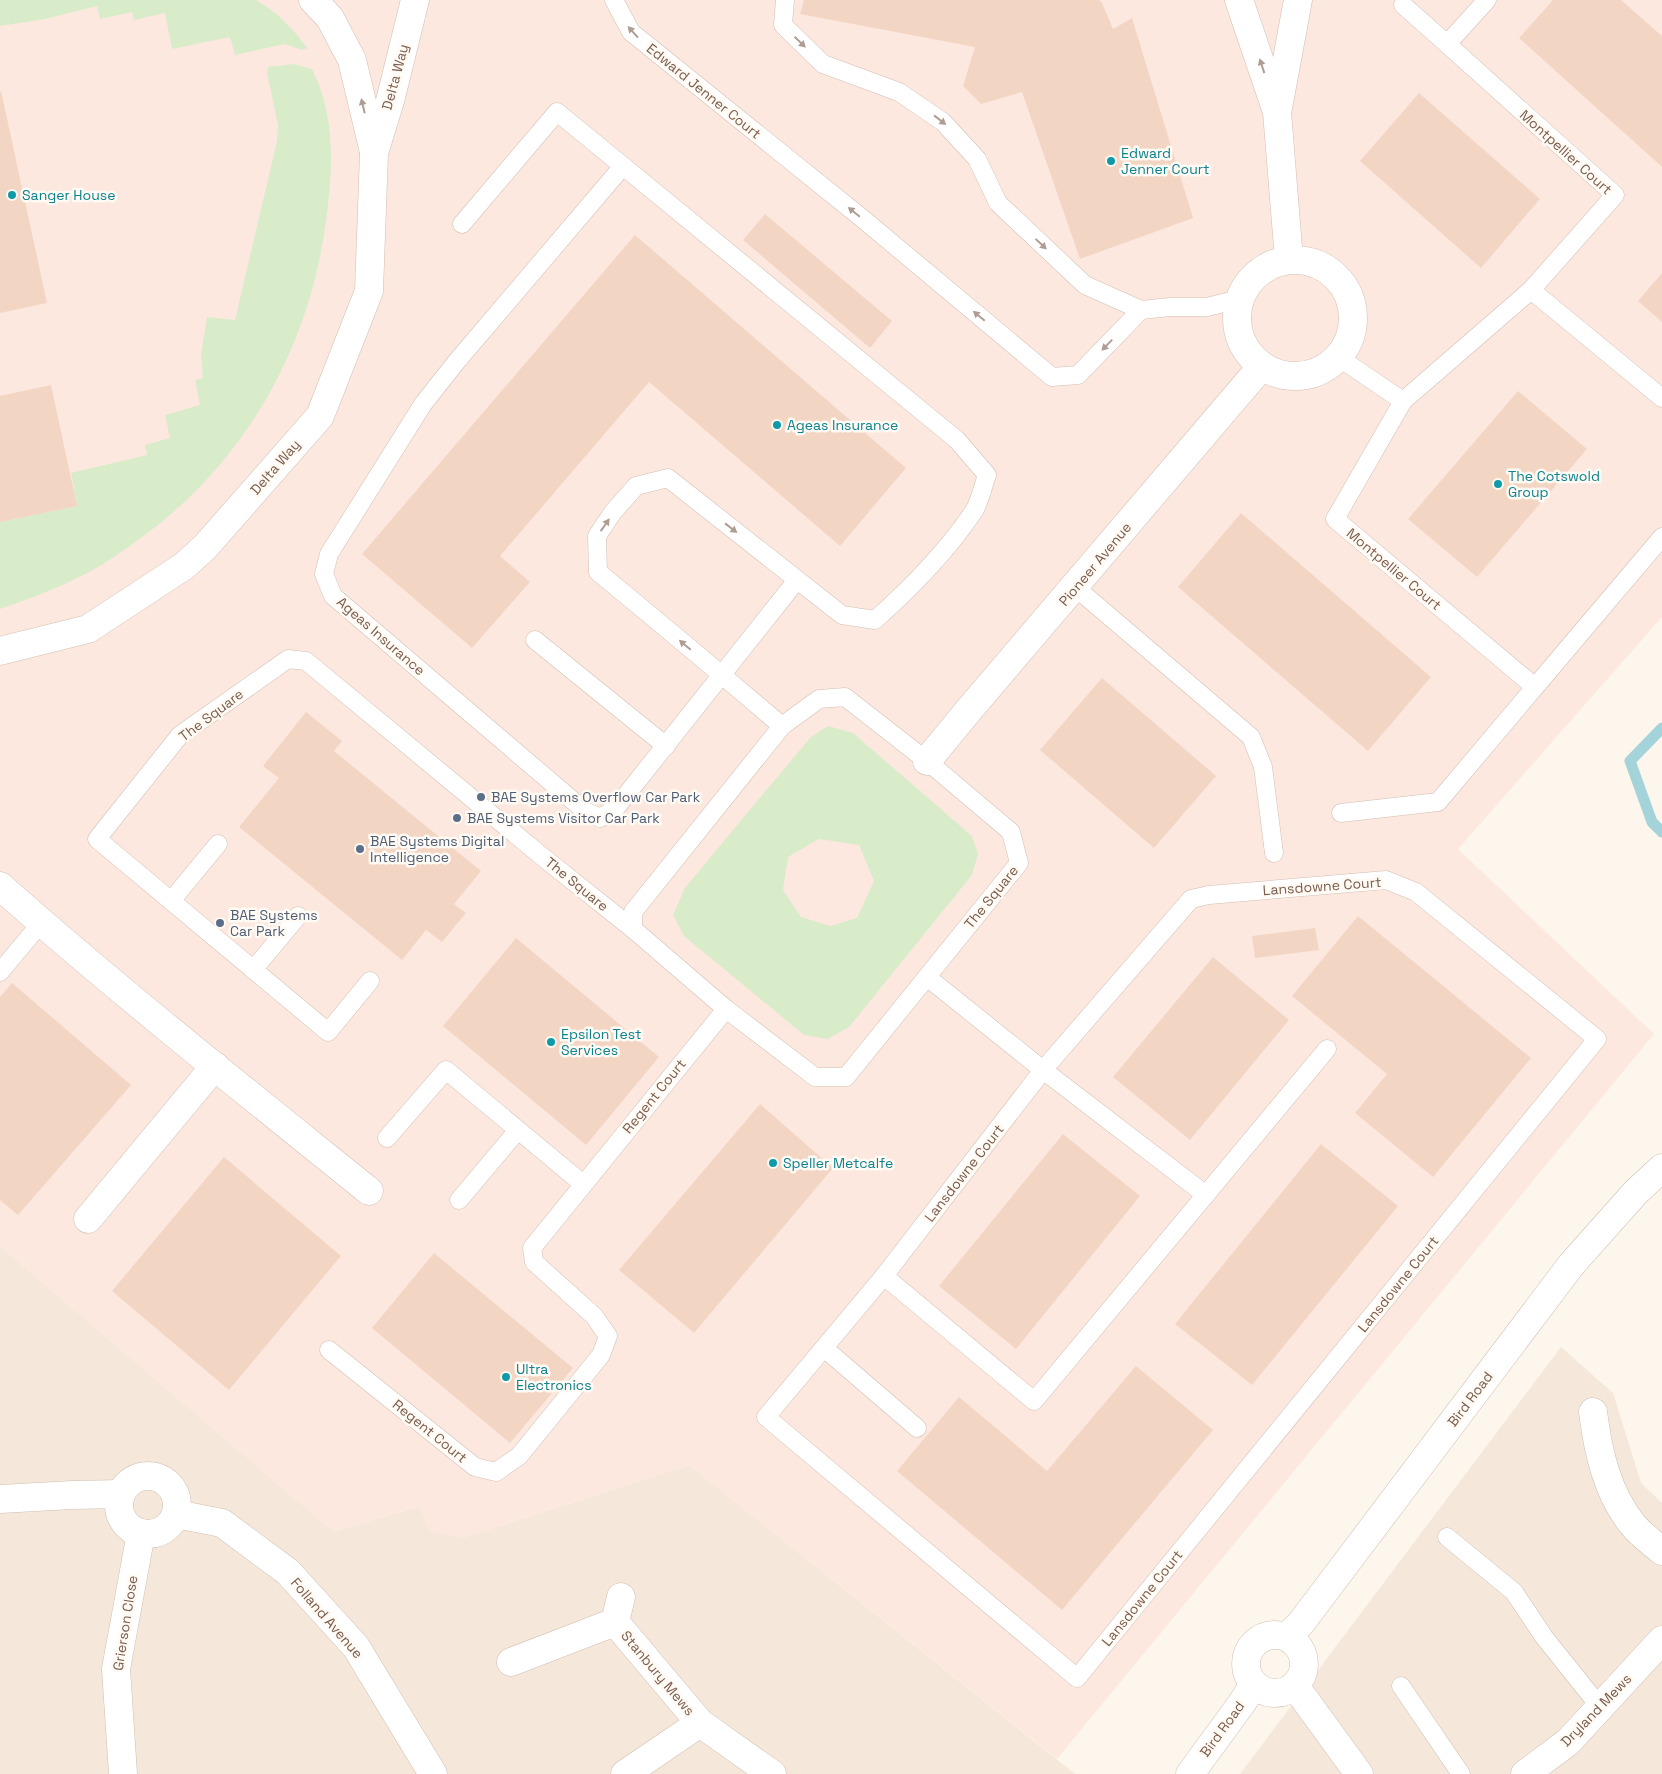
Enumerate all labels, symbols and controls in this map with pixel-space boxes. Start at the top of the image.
one-way arrow [628,26,639,38]
one-way arrow [794,35,806,47]
street label: Edward Jenner Court [643,39,765,143]
street label: Delta Way [378,42,412,112]
one-way arrow [1258,58,1266,73]
one-way arrow [359,98,367,113]
street label: Montpellier Court [1516,106,1616,198]
one-way arrow [933,115,946,126]
place label: Edward Jenner Court [1121,144,1210,178]
marker: Edward Jenner Court [1105,155,1117,167]
place label: Sanger House [22,186,115,204]
marker: Sanger House [6,189,18,201]
one-way arrow [848,207,861,218]
one-way arrow [1035,238,1047,250]
one-way arrow [973,310,986,321]
one-way arrow [1101,339,1113,351]
place label: Ageas Insurance [787,416,898,434]
marker: Ageas Insurance [771,419,783,431]
street label: Delta Way [246,436,304,498]
place label: The Cotswold Group [1508,467,1600,501]
marker: The Cotswold Group [1492,478,1504,490]
one-way arrow [600,518,610,532]
street label: Pioneer Avenue [1055,518,1135,610]
one-way arrow [724,522,737,533]
street label: Montpellier Court [1343,524,1445,614]
street label: Ageas Insurance [333,593,429,679]
one-way arrow [678,639,691,650]
street label: The Square [175,685,247,745]
place label: BAE Systems Overflow Car Park [491,788,701,806]
marker: BAE Systems Overflow Car Park [475,791,487,803]
place label: BAE Systems Visitor Car Park [467,809,660,827]
marker: BAE Systems Visitor Car Park [451,812,463,824]
place label: BAE Systems Digital Intelligence [370,832,504,866]
marker: BAE Systems Digital Intelligence [354,843,366,855]
street label: The Square [542,853,612,915]
street label: The Square [960,862,1022,932]
street label: Lansdowne Court [1262,873,1382,899]
place label: BAE Systems Car Park [230,906,318,940]
marker: BAE Systems Car Park [214,917,226,929]
place label: Epsilon Test Services [561,1025,641,1059]
marker: Epsilon Test Services [545,1036,557,1048]
street label: Regent Court [618,1055,690,1137]
street label: Lansdowne Court [920,1121,1008,1225]
place label: Speller Metcalfe [783,1154,893,1172]
marker: Speller Metcalfe [767,1157,779,1169]
street label: Lansdowne Court [1354,1232,1442,1336]
place label: Ultra Electronics [516,1360,592,1394]
street label: Bird Road [1443,1368,1497,1430]
marker: Ultra Electronics [500,1371,512,1383]
street label: Regent Court [389,1395,471,1467]
street label: Lansdowne Court [1098,1546,1186,1650]
street label: Grierson Close [109,1574,141,1672]
street label: Folland Avenue [287,1574,367,1662]
street label: Stanbury Mews [617,1627,699,1719]
street label: Dryland Mews [1557,1670,1635,1750]
street label: Bird Road [1196,1698,1248,1760]

